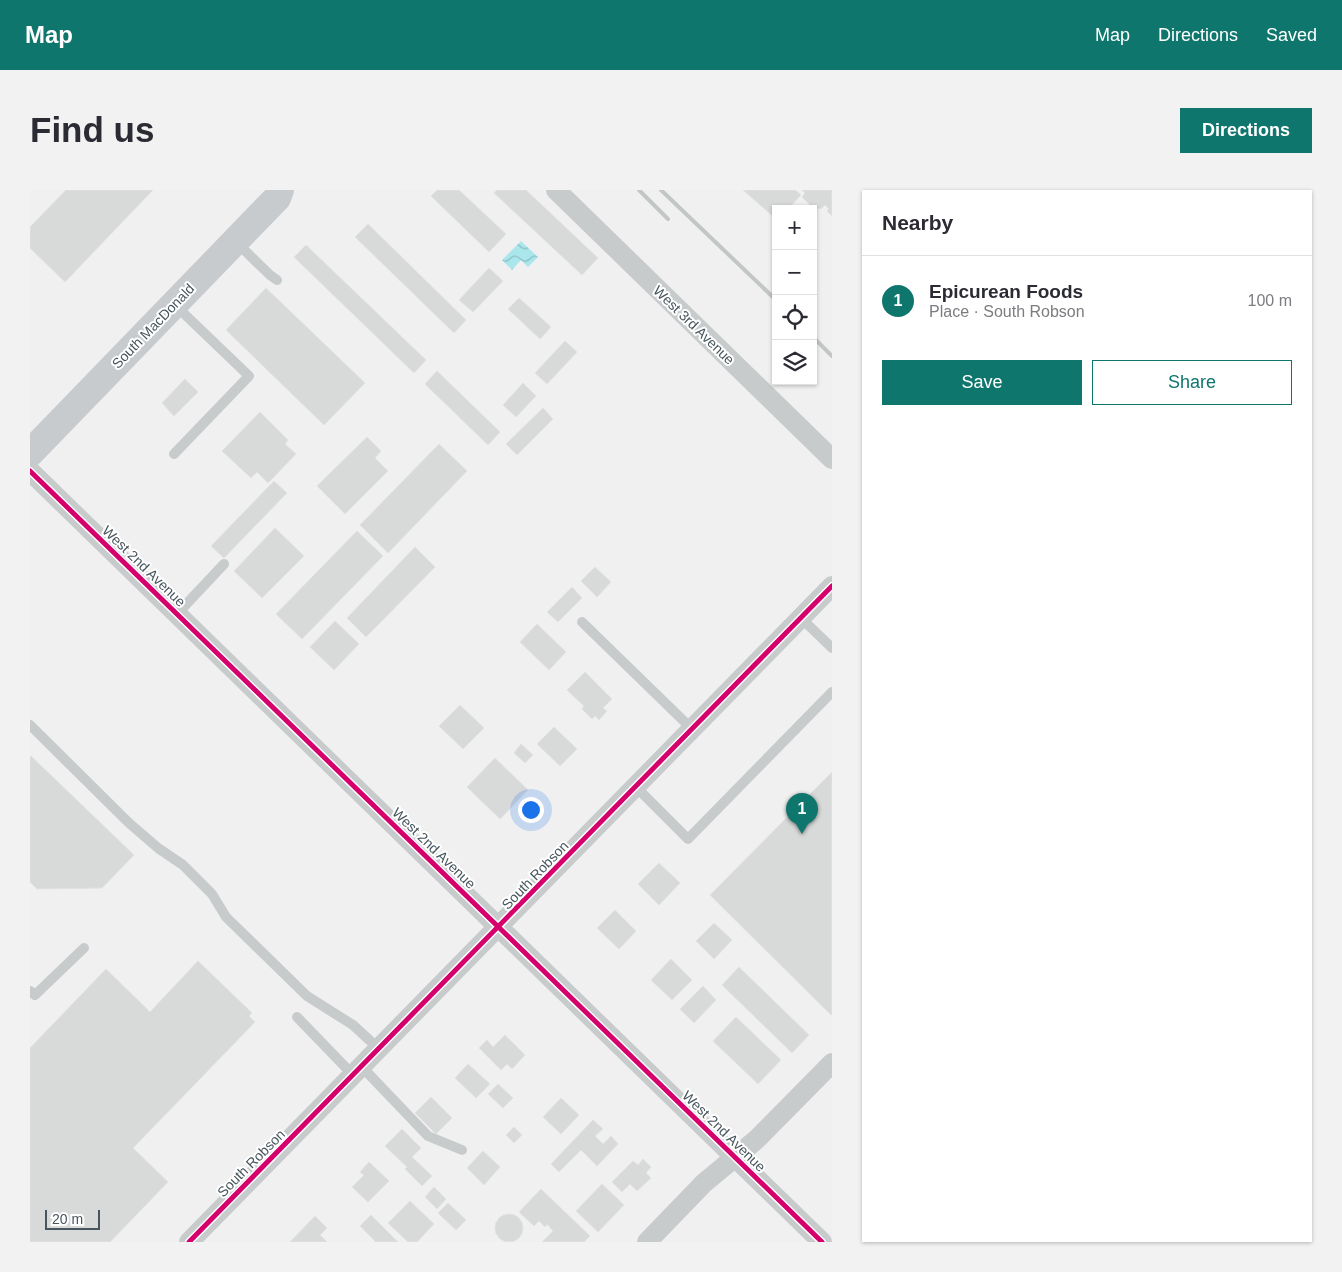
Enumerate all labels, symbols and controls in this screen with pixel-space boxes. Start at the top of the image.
text: Map [25,21,73,48]
text: Map [1095,25,1130,45]
text: Directions [1158,25,1238,45]
text: Saved [1266,25,1317,45]
button: Directions [1180,108,1312,153]
text: Find us [30,110,154,149]
map controls [772,205,817,385]
button: + [772,205,817,250]
text: Nearby [882,211,953,234]
button: − [772,250,817,295]
street label: South MacDonald [109,280,197,372]
text: Epicurean Foods [929,281,1083,302]
street label: West 3rd Avenue [650,282,738,368]
text: 1 [894,292,902,309]
text: 100 m [1248,292,1292,309]
button: locate [772,295,817,340]
text: Place · South Robson [929,303,1085,320]
button: layers [772,340,817,385]
button: Save [882,360,1082,405]
button: Share [1092,360,1292,405]
street label: West 2nd Avenue [99,522,189,610]
pin: 1 [786,793,818,834]
your location [518,797,544,823]
street label: West 2nd Avenue [389,804,479,892]
street label: South Robson [498,838,572,912]
street label: West 2nd Avenue [679,1087,769,1175]
street label: South Robson [214,1126,288,1200]
scale bar [45,1207,100,1230]
text: 20 m [52,1211,83,1227]

